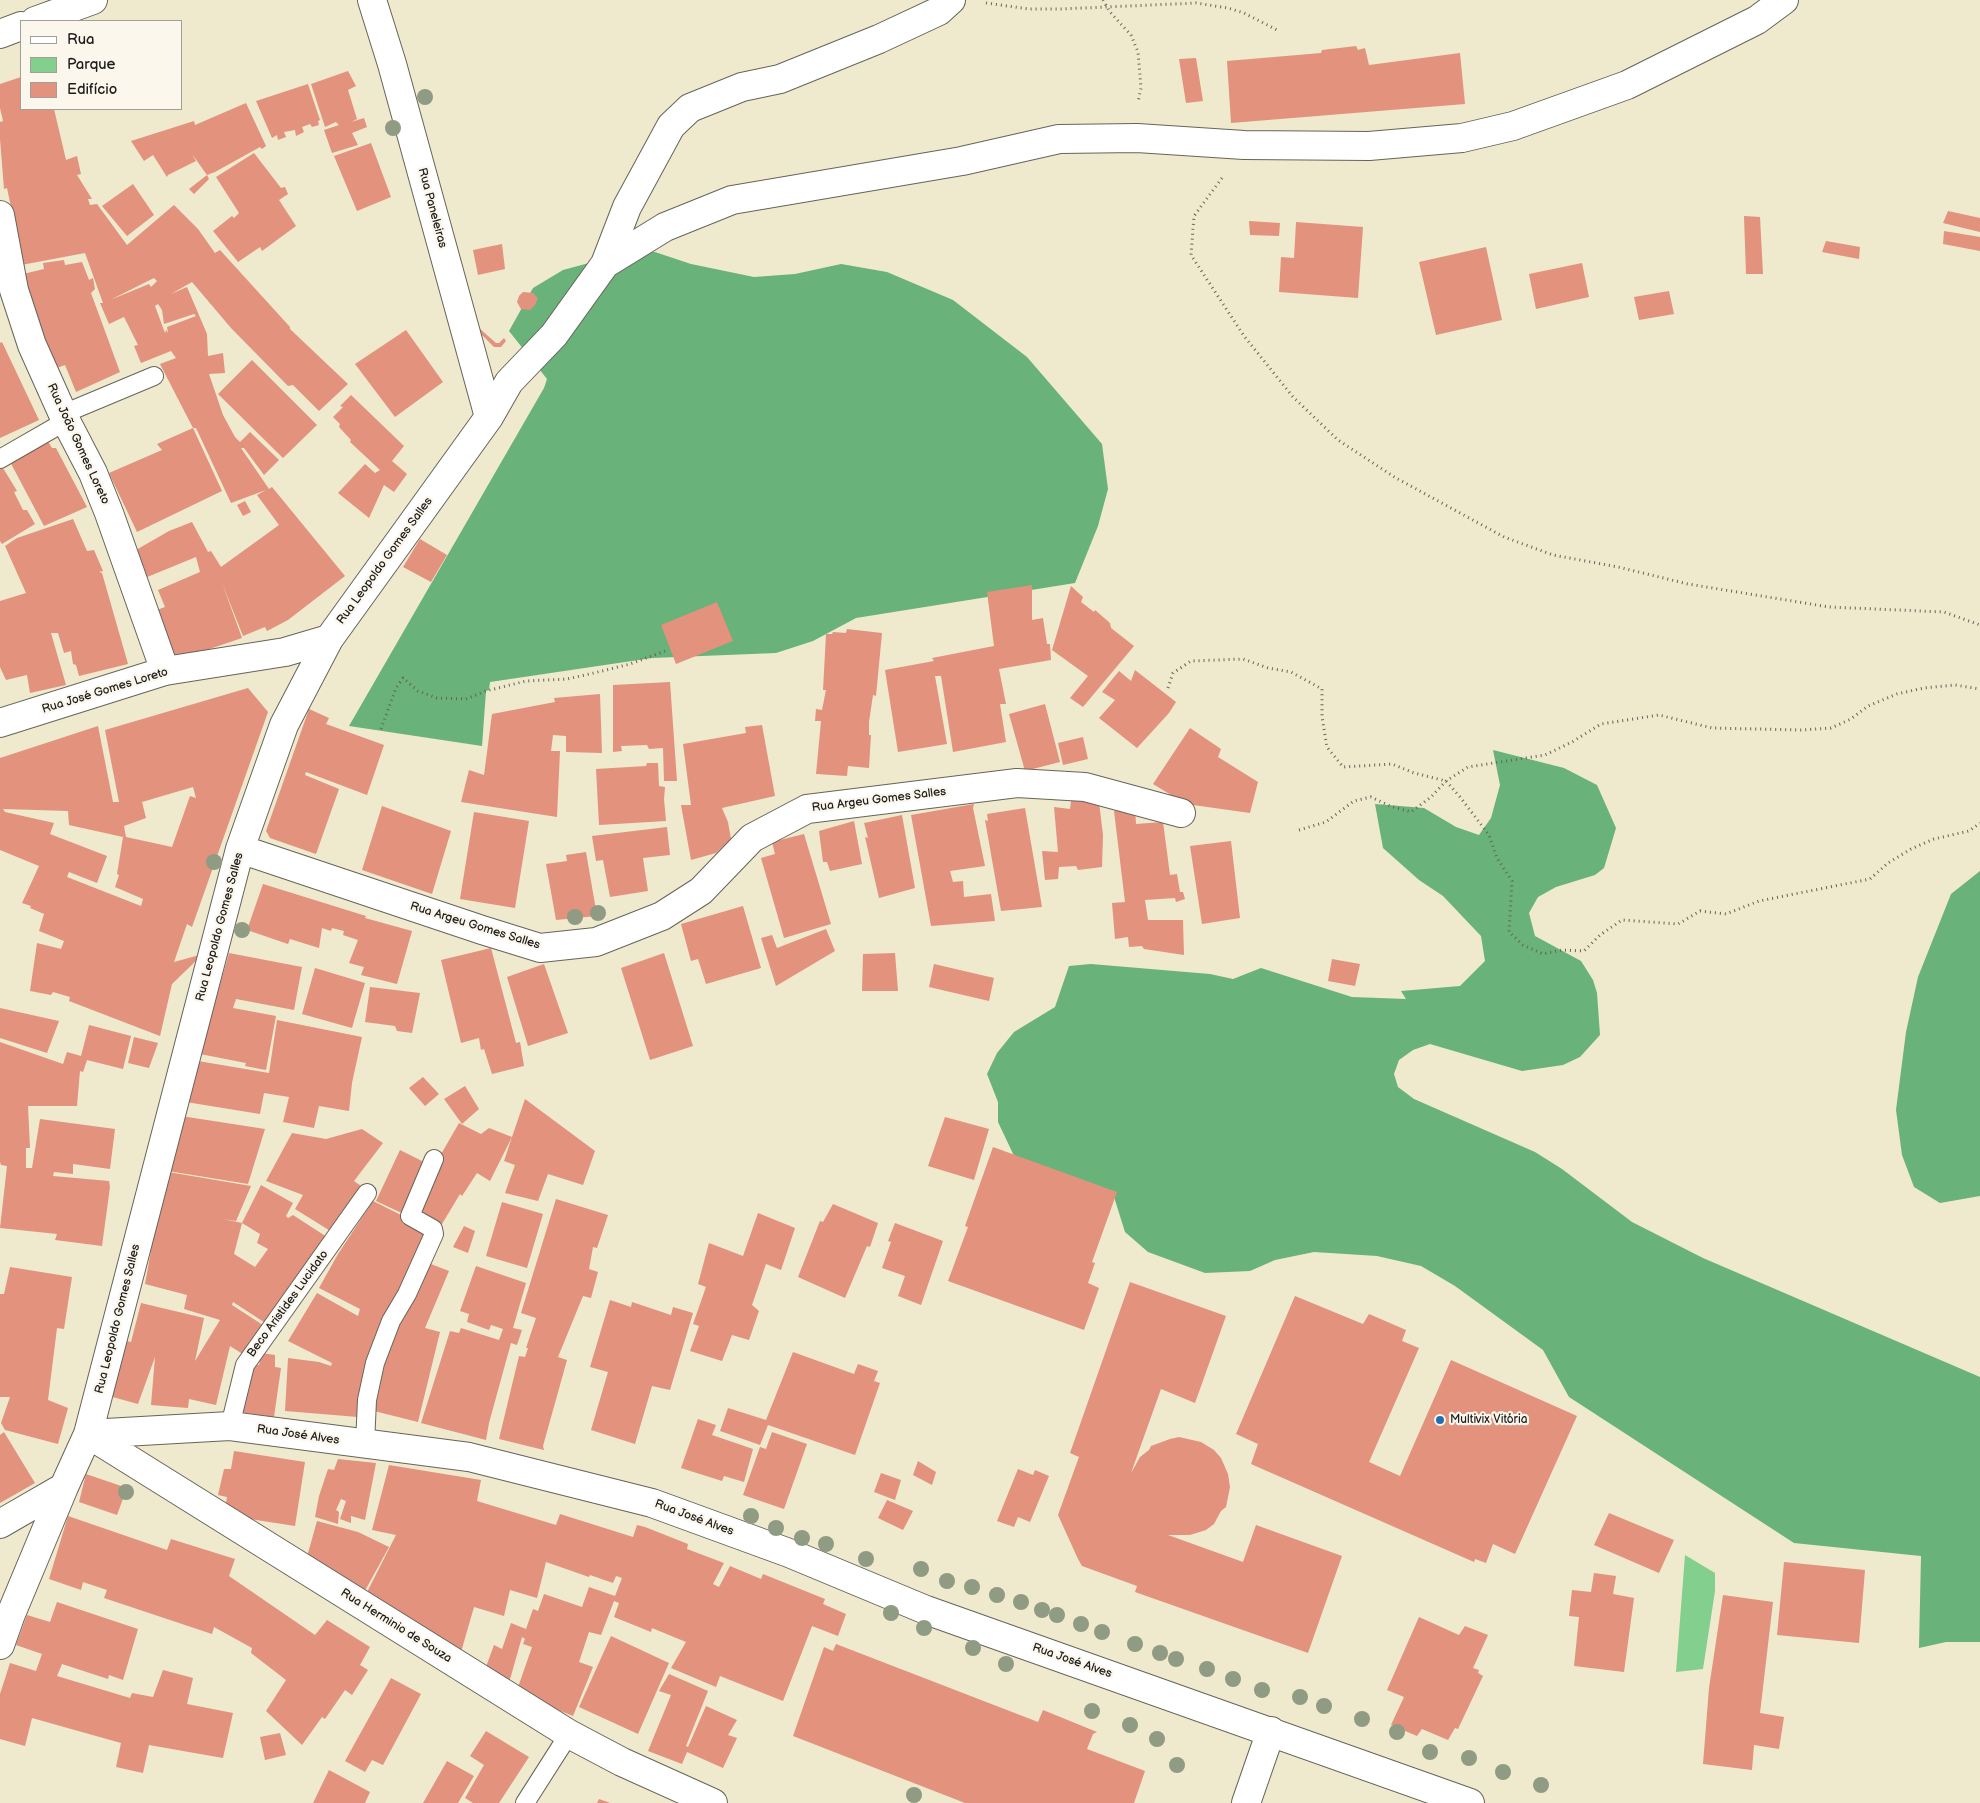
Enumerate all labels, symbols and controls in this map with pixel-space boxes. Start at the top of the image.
legend [20,20,182,110]
text: Rua [67,30,95,49]
text: Parque [67,55,115,74]
text: Edifício [67,80,117,99]
street label: Rua Paneleiras [414,166,450,250]
street label: Rua João Gomes Loreto [44,381,112,507]
street label: Rua Leopoldo Gomes Salles [334,495,436,627]
street label: Rua José Gomes Loreto [40,665,170,717]
street label: Rua Argeu Gomes Salles [811,785,947,815]
street label: Rua Leopoldo Gomes Salles [193,851,247,1003]
street label: Rua Argeu Gomes Salles [408,899,542,953]
street label: Rua Leopoldo Gomes Salles [92,1243,144,1395]
street label: Beco Aristides Lucidato [244,1248,332,1360]
place label: Multivix Vitória [1450,1413,1528,1427]
marker: Multivix Vitória [1434,1414,1446,1426]
street label: Rua José Alves [256,1422,340,1448]
street label: Rua José Alves [652,1497,736,1539]
street label: Rua Herminio de Souza [338,1586,454,1666]
street label: Rua José Alves [1030,1641,1114,1681]

